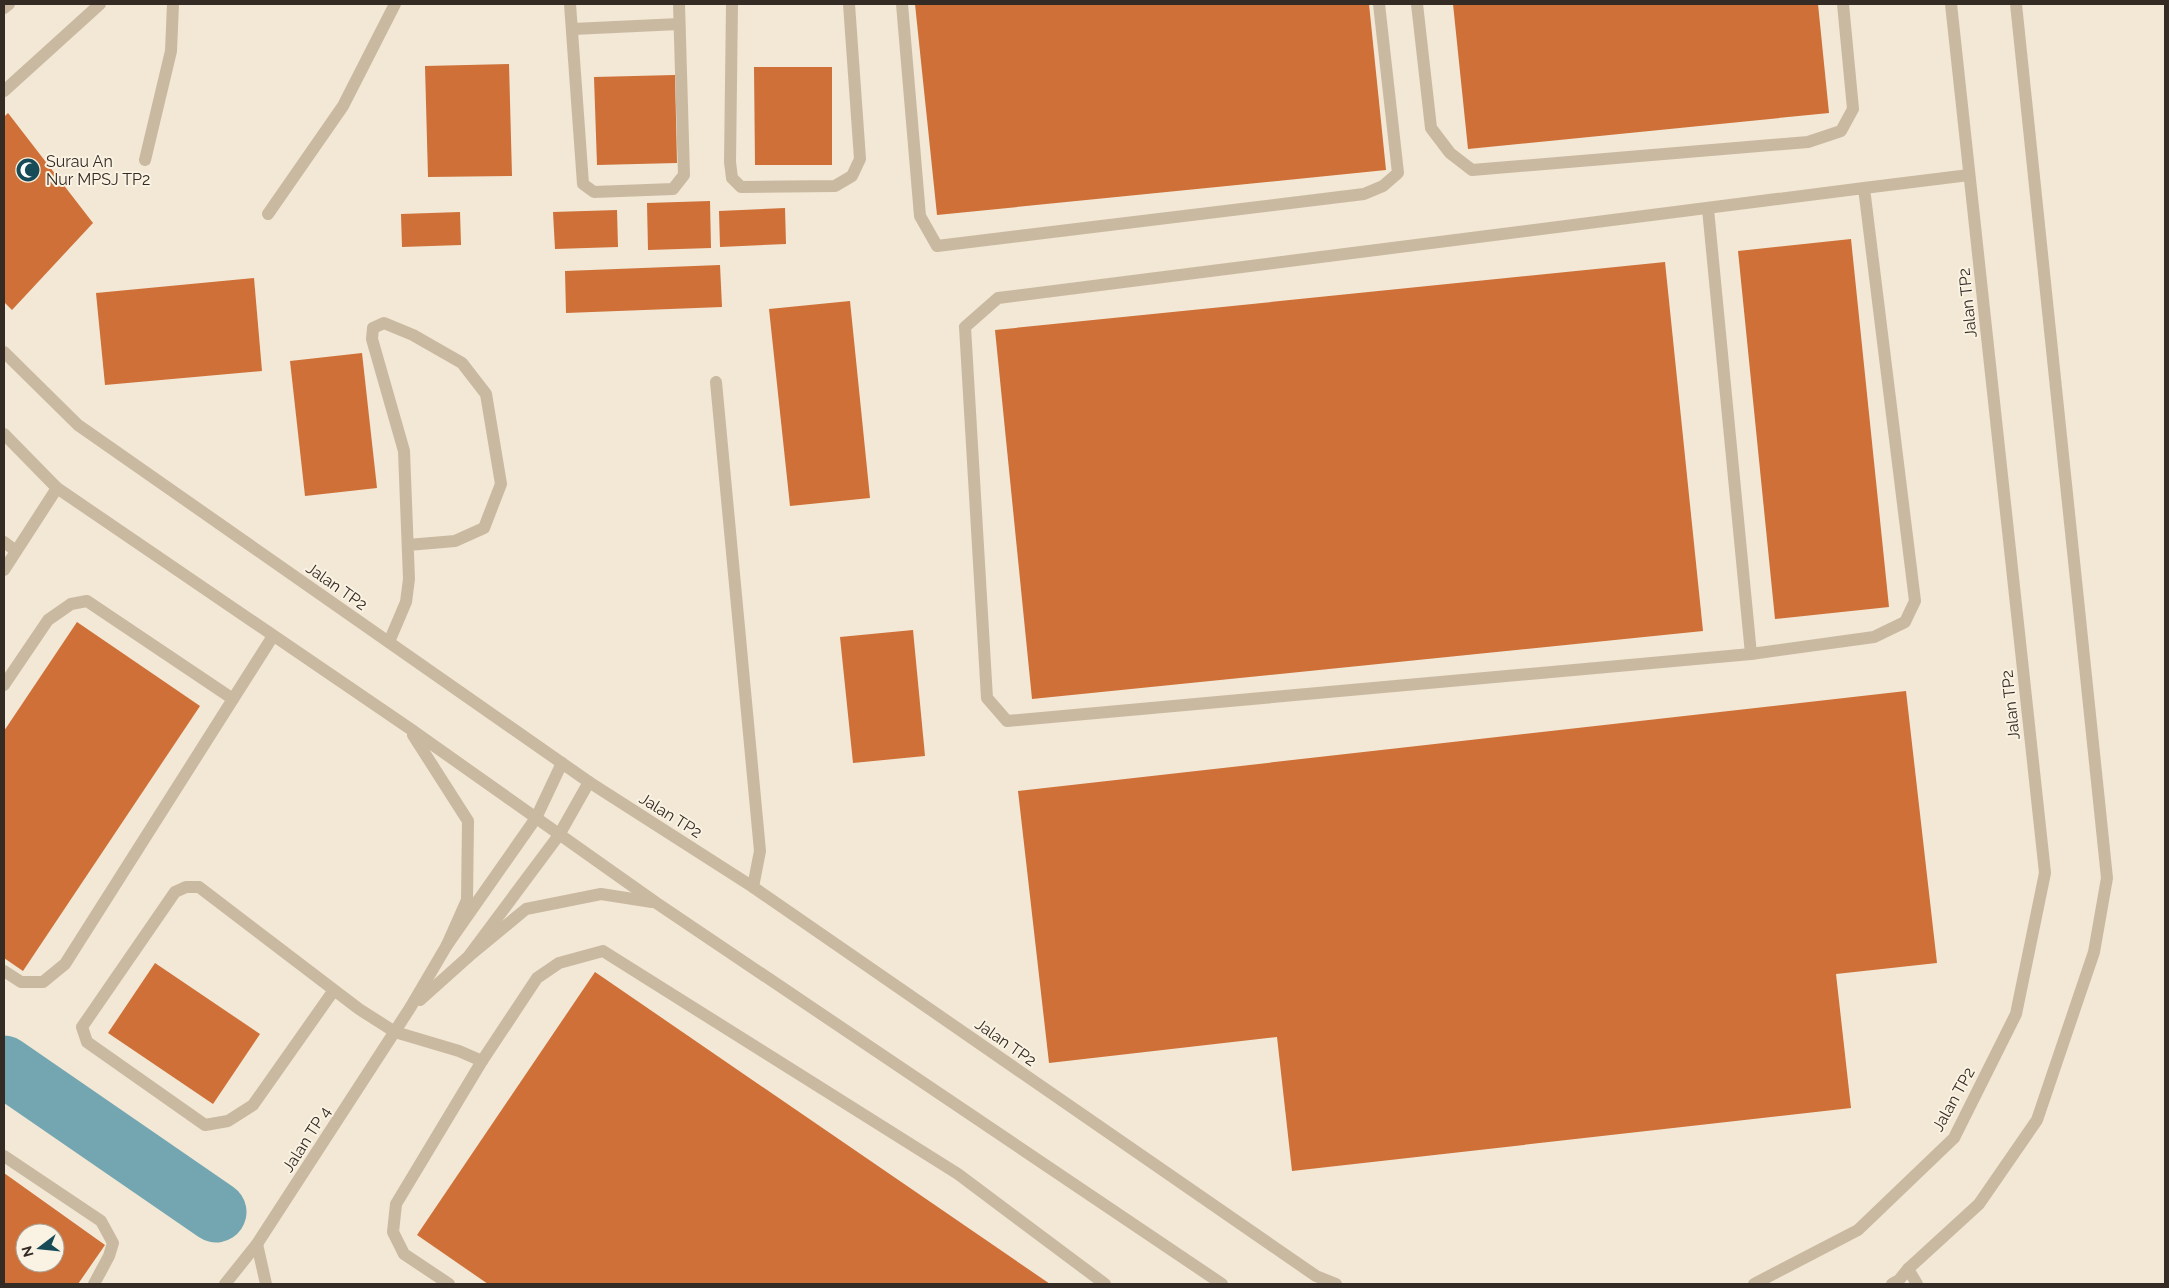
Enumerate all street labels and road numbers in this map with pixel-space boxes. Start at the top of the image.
street label: Jalan TP2 [1954,267,1981,339]
street label: Jalan TP2 [302,558,371,614]
street label: Jalan TP2 [1997,669,2024,741]
street label: Jalan TP2 [636,789,706,842]
street label: Jalan TP2 [971,1014,1040,1070]
street label: Jalan TP2 [1928,1064,1979,1135]
street label: Jalan TP 4 [278,1103,335,1176]

